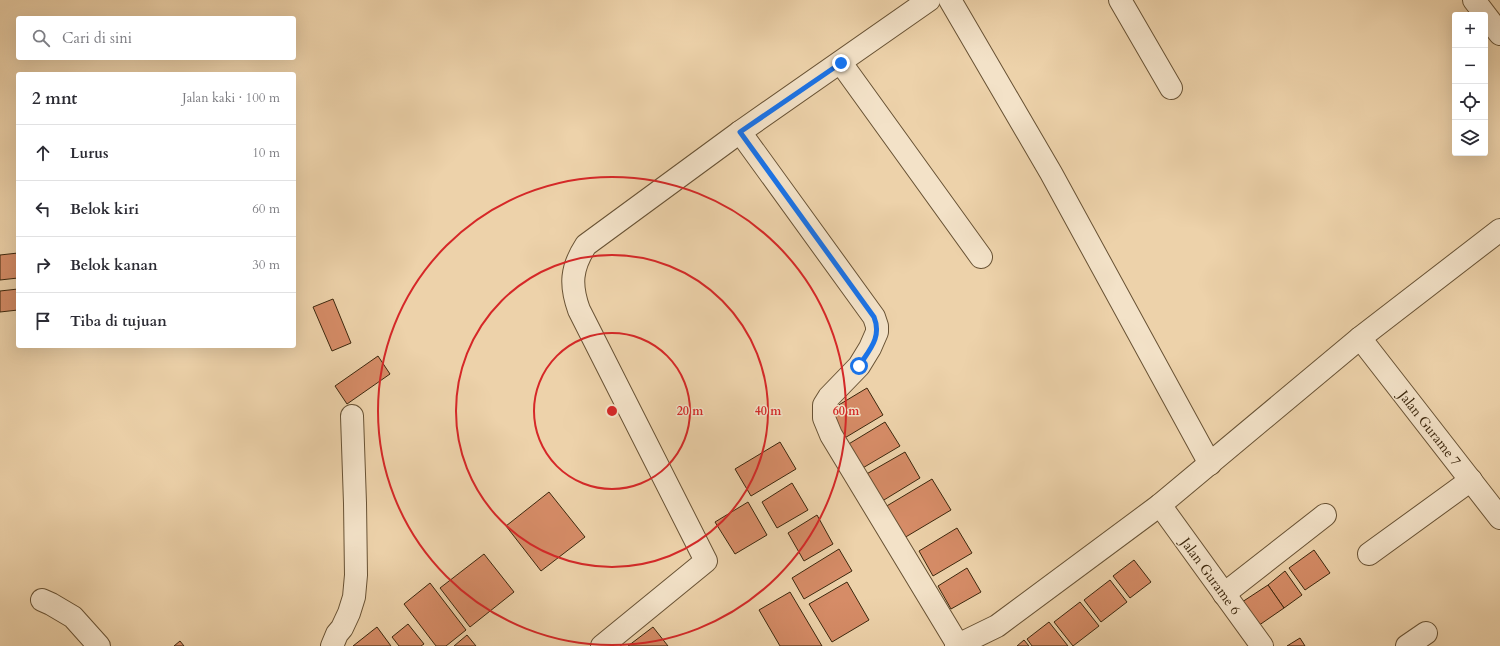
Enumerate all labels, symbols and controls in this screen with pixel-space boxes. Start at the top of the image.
map controls [1452,12,1488,156]
button: + [1452,12,1488,48]
search box [16,16,296,60]
icon: search [30,27,52,49]
text: Cari di sini [62,28,132,48]
button: − [1452,48,1488,84]
route end [832,54,850,72]
button: locate [1452,84,1488,120]
text: 2 mnt [32,87,77,110]
text: Jalan kaki · 100 m [182,89,280,107]
button: layers [1452,120,1488,156]
icon: ahead [32,142,54,164]
text: Lurus [70,143,109,163]
text: 10 m [252,144,280,162]
icon: left [32,198,54,220]
text: Belok kiri [70,199,139,219]
text: 60 m [252,200,280,218]
icon: right [32,254,54,276]
text: Belok kanan [70,255,158,275]
text: 30 m [252,256,280,274]
icon: arrive [32,310,54,332]
text: Tiba di tujuan [70,311,167,331]
route start [850,357,868,375]
street label: Jalan Gurame 7 [1393,385,1465,470]
text: 20 m [677,403,704,419]
text: 40 m [755,403,782,419]
text: 60 m [833,403,860,419]
centre of rings [605,404,619,418]
street label: Jalan Gurame 6 [1175,532,1245,619]

